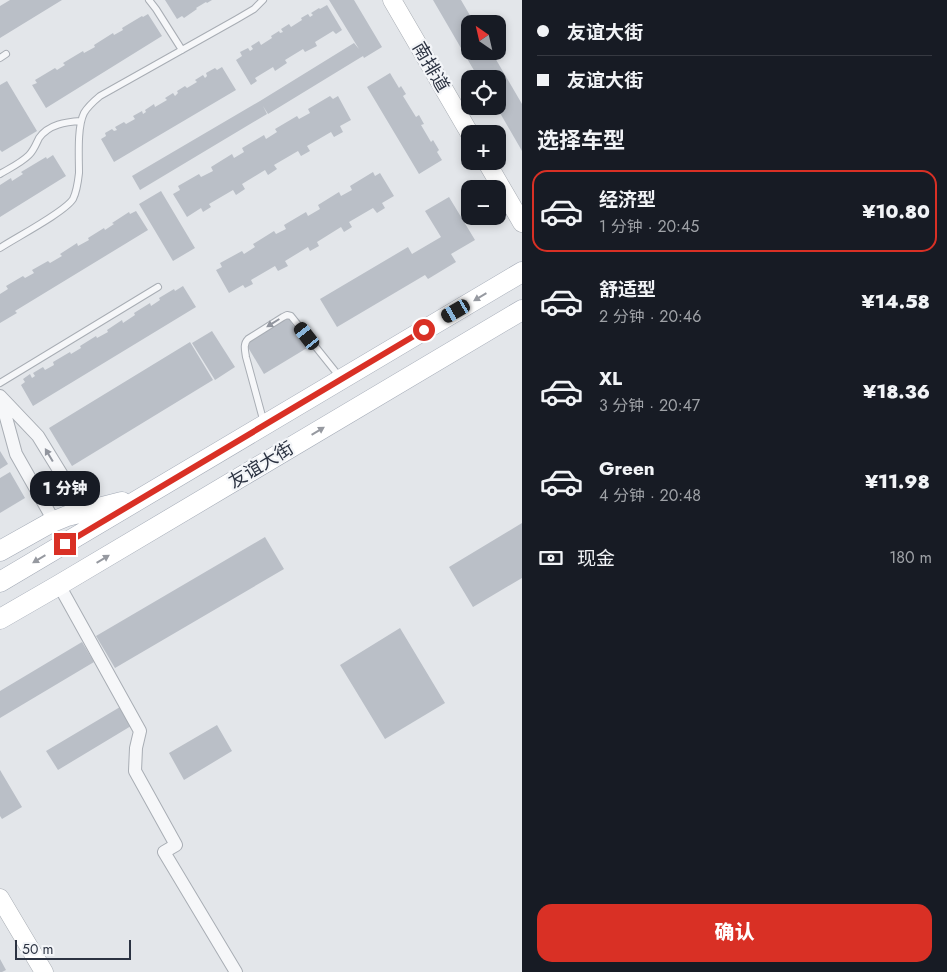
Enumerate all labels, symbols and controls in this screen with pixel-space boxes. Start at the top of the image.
north arrow [461,15,506,60]
map controls [461,15,506,225]
text: 友谊大街 [567,19,643,46]
street label: 南排道 [406,37,456,97]
text: 友谊大街 [567,67,643,94]
button: locate [461,70,506,115]
text: 选择车型 [537,124,625,156]
button: + [461,125,506,170]
button: − [461,180,506,225]
text: 经济型 [599,186,656,213]
icon: car [539,189,584,234]
text: ¥10.80 [862,198,930,225]
text: 1 分钟 · 20:45 [599,215,699,238]
text: 舒适型 [599,276,656,303]
icon: car [539,279,584,324]
text: ¥14.58 [862,288,930,315]
one-way arrow [474,292,487,301]
car [439,297,472,325]
text: 2 分钟 · 20:46 [599,305,701,328]
one-way arrow [267,318,280,327]
route start [413,319,435,341]
car [291,320,322,352]
text: XL [599,365,622,392]
icon: car [539,369,584,414]
text: ¥18.36 [863,378,930,405]
text: 3 分钟 · 20:47 [599,394,700,417]
one-way arrow [311,427,324,436]
street label: 友谊大街 [223,435,299,495]
one-way arrow [45,448,54,461]
text: Green [599,455,655,482]
icon: car [539,459,584,504]
text: ¥11.98 [865,468,930,495]
callout: 1 分钟 [30,472,100,506]
text: 1 分钟 [42,477,88,500]
text: 4 分钟 · 20:48 [599,484,701,507]
route end [54,533,76,555]
icon: cash [537,544,565,572]
text: 现金 [577,545,615,572]
text: 180 m [889,546,932,569]
one-way arrow [33,554,46,563]
one-way arrow [96,555,109,564]
button: 确认 [537,904,932,962]
scale bar [15,937,131,960]
text: 50 m [22,939,53,959]

